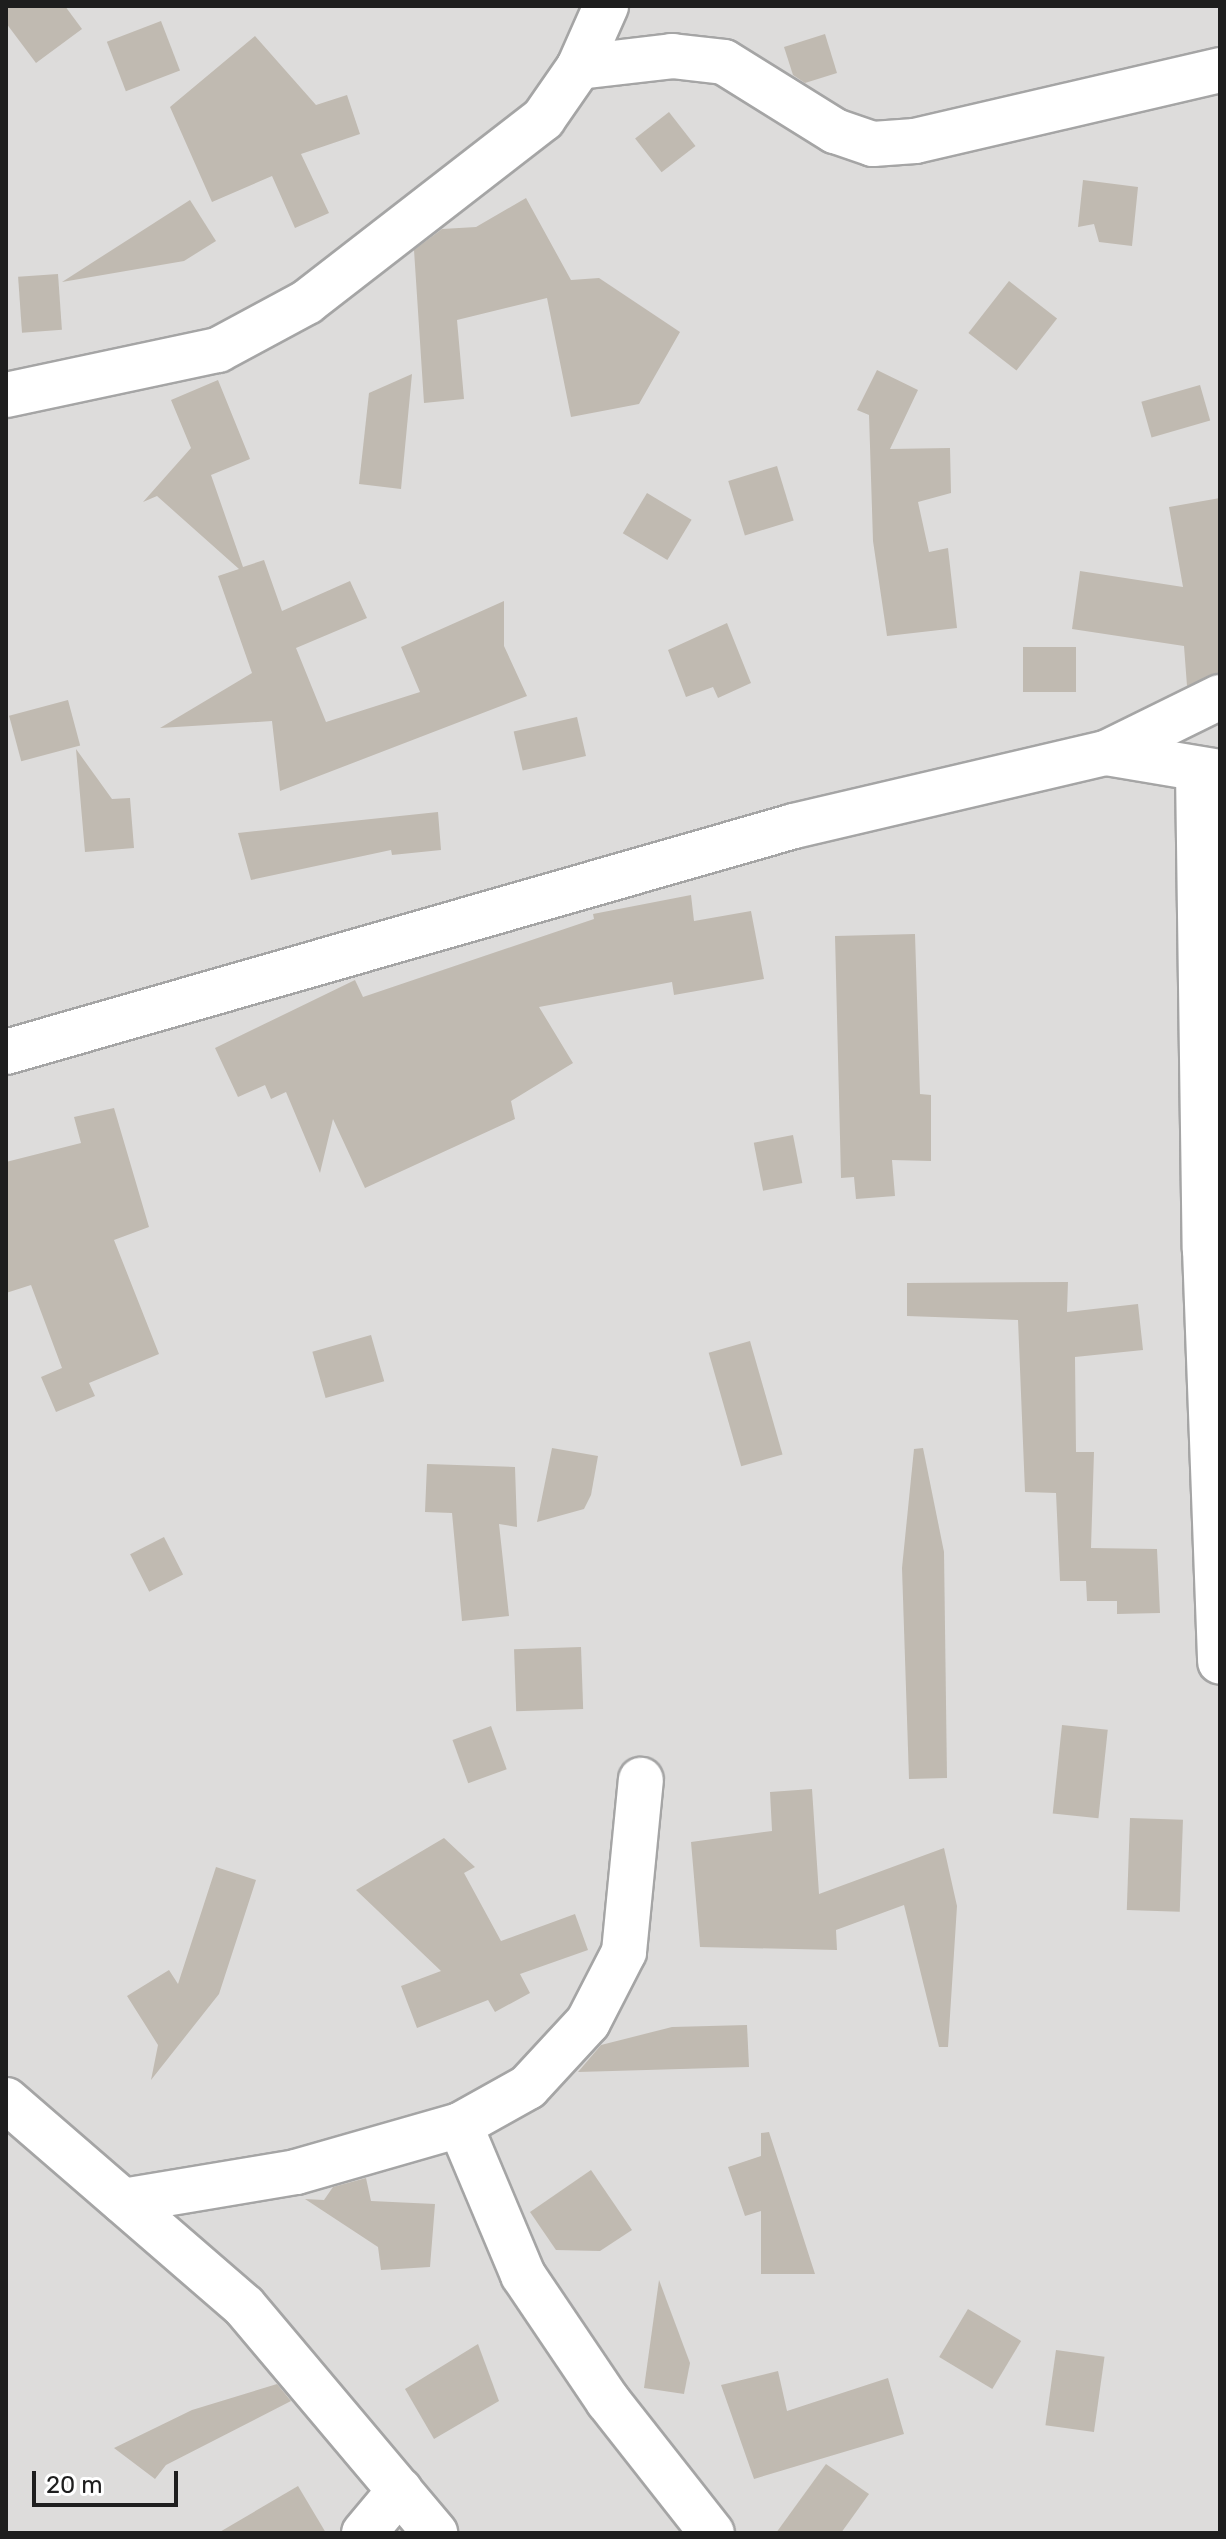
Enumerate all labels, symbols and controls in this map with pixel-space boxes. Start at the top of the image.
scale bar [36,2455,182,2505]
text: 20 m [46,2471,103,2499]

